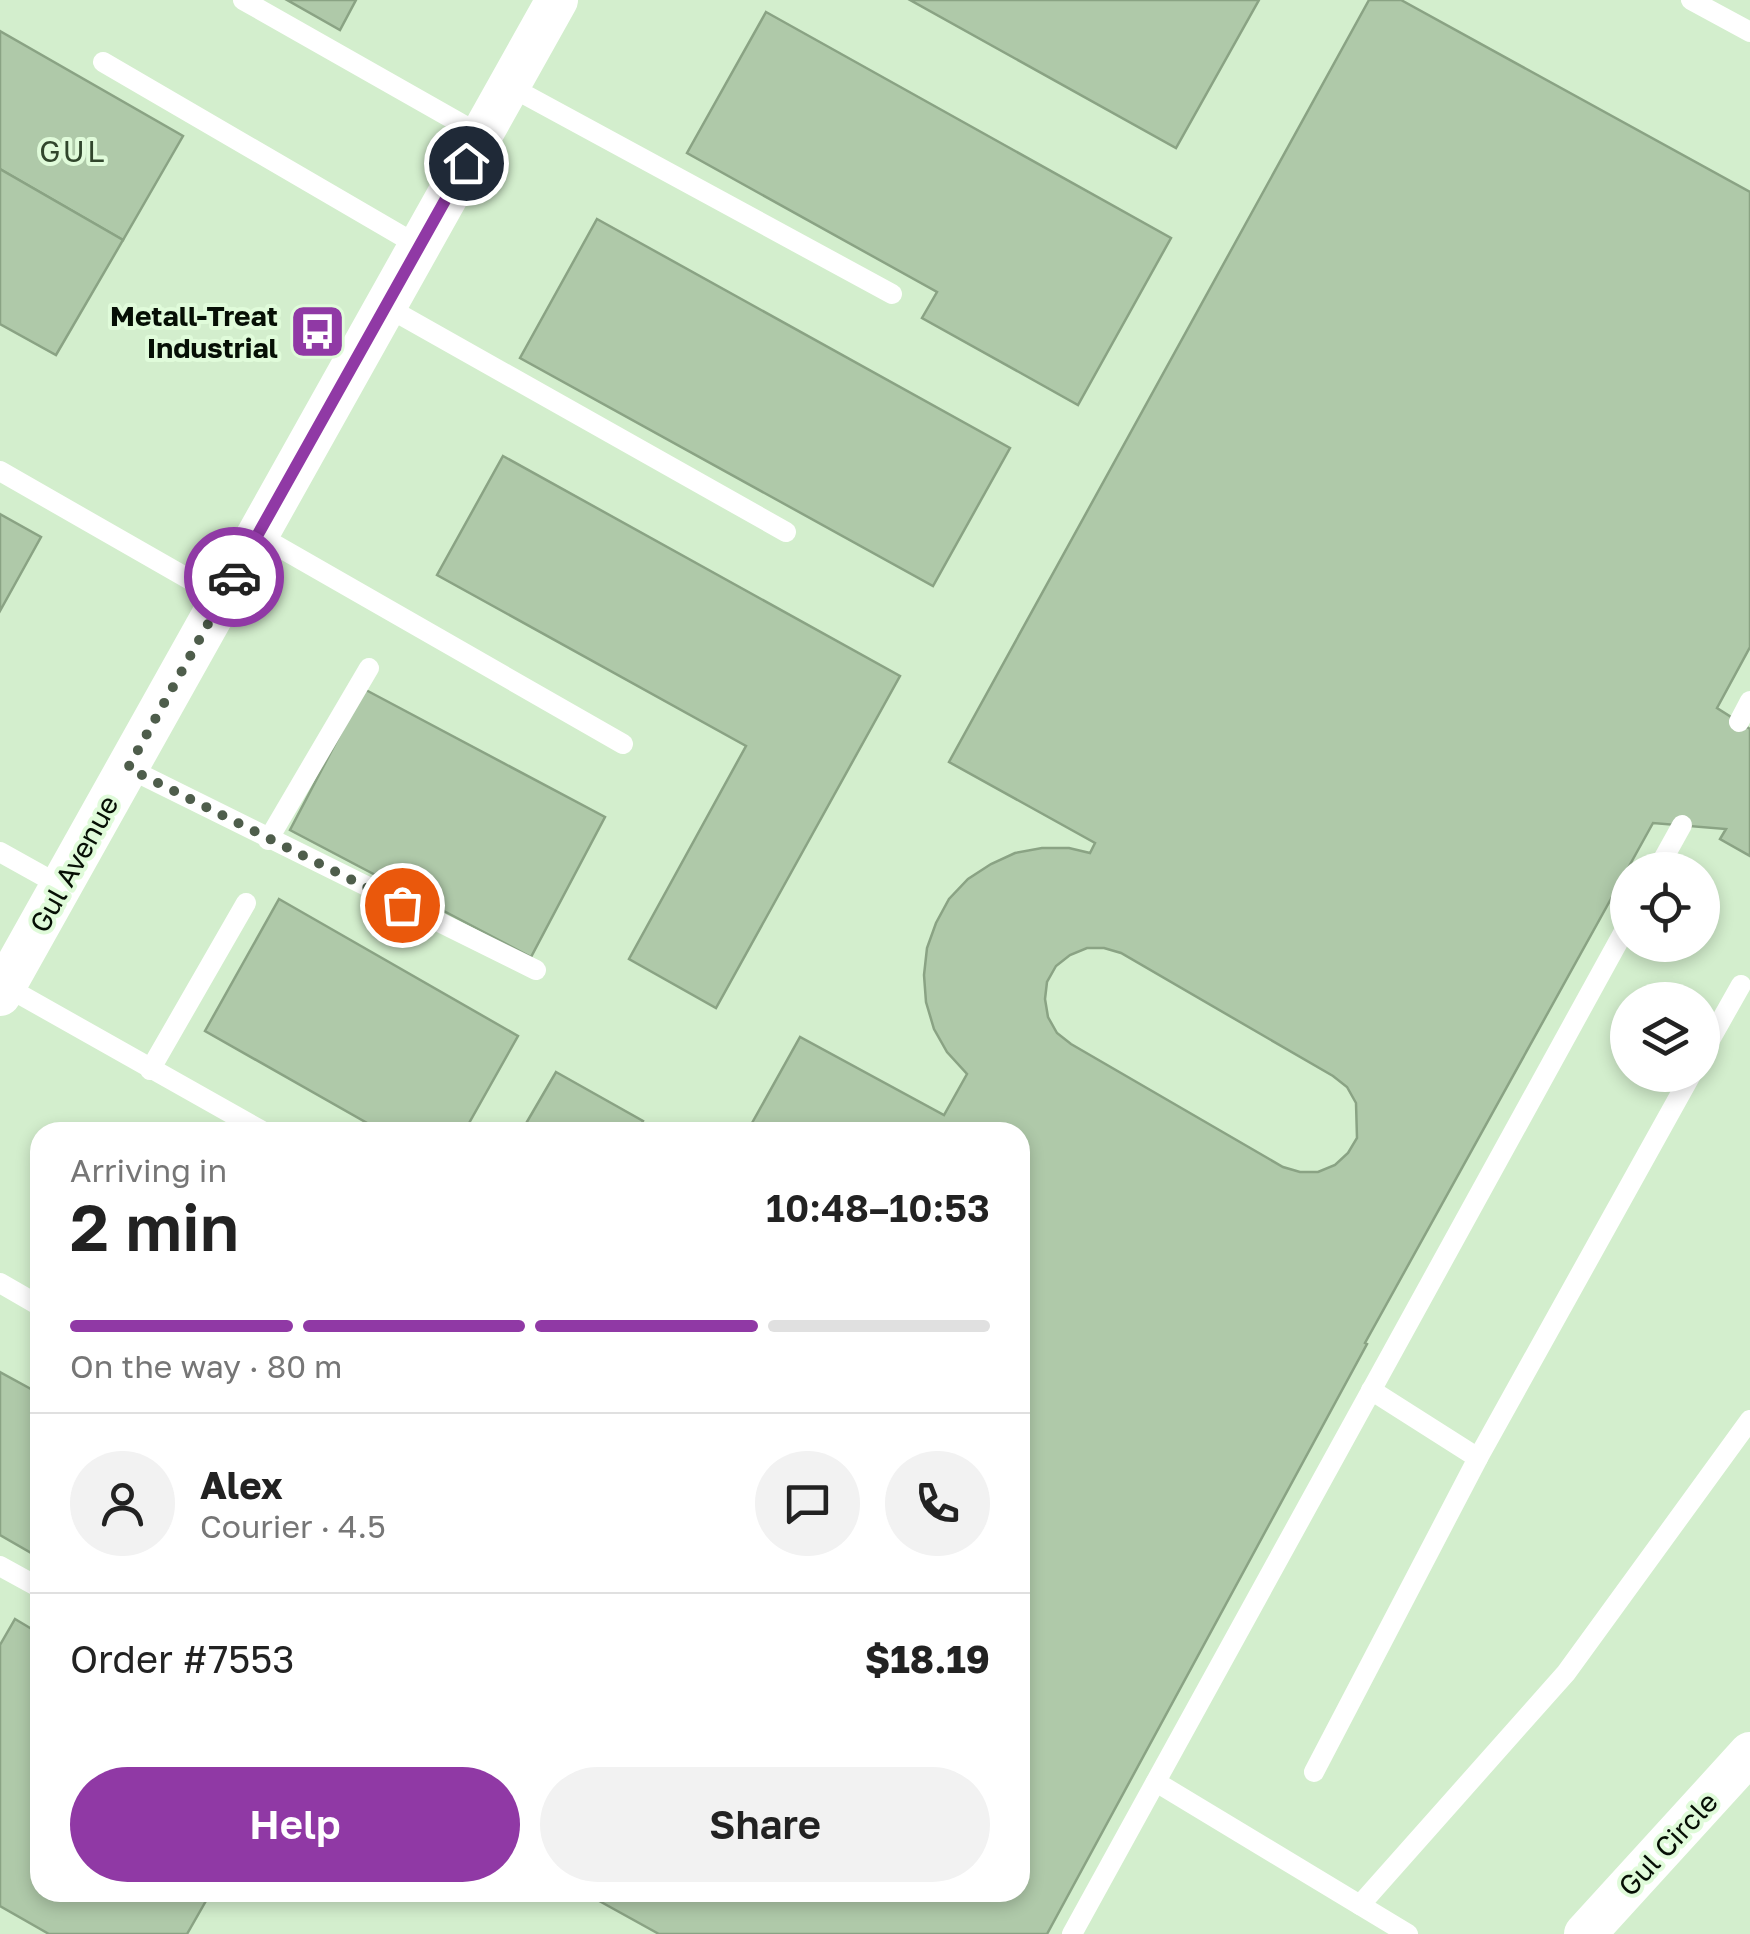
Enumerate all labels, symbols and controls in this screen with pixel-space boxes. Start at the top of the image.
pin [424,121,509,206]
district label: GUL [39,133,107,169]
icon: home [439,136,494,191]
place label: Metall-Treat Industrial [110,299,278,364]
bus stop icon: Metall-Treat Industrial [287,302,347,362]
courier [184,527,284,627]
icon: car [207,550,262,605]
street label: Gul Avenue [22,790,125,938]
map controls [1610,852,1720,1092]
button: locate [1610,852,1720,962]
pin [360,863,445,948]
icon: bag [375,878,430,933]
button: layers [1610,982,1720,1092]
text: Arriving in [70,1151,227,1189]
text: 10:48–10:53 [766,1185,990,1230]
text: 2 min [70,1187,239,1265]
text: On the way · 80 m [70,1347,342,1385]
button: person [70,1451,175,1556]
button: chat [755,1451,860,1556]
button: phone [885,1451,990,1556]
text: Alex [200,1462,283,1507]
text: Courier · 4.5 [200,1507,386,1545]
text: Order #7553 [70,1636,295,1681]
text: $18.19 [865,1636,990,1681]
button: Help [70,1767,520,1882]
button: Share [540,1767,990,1882]
street label: Gul Circle [1611,1785,1724,1902]

